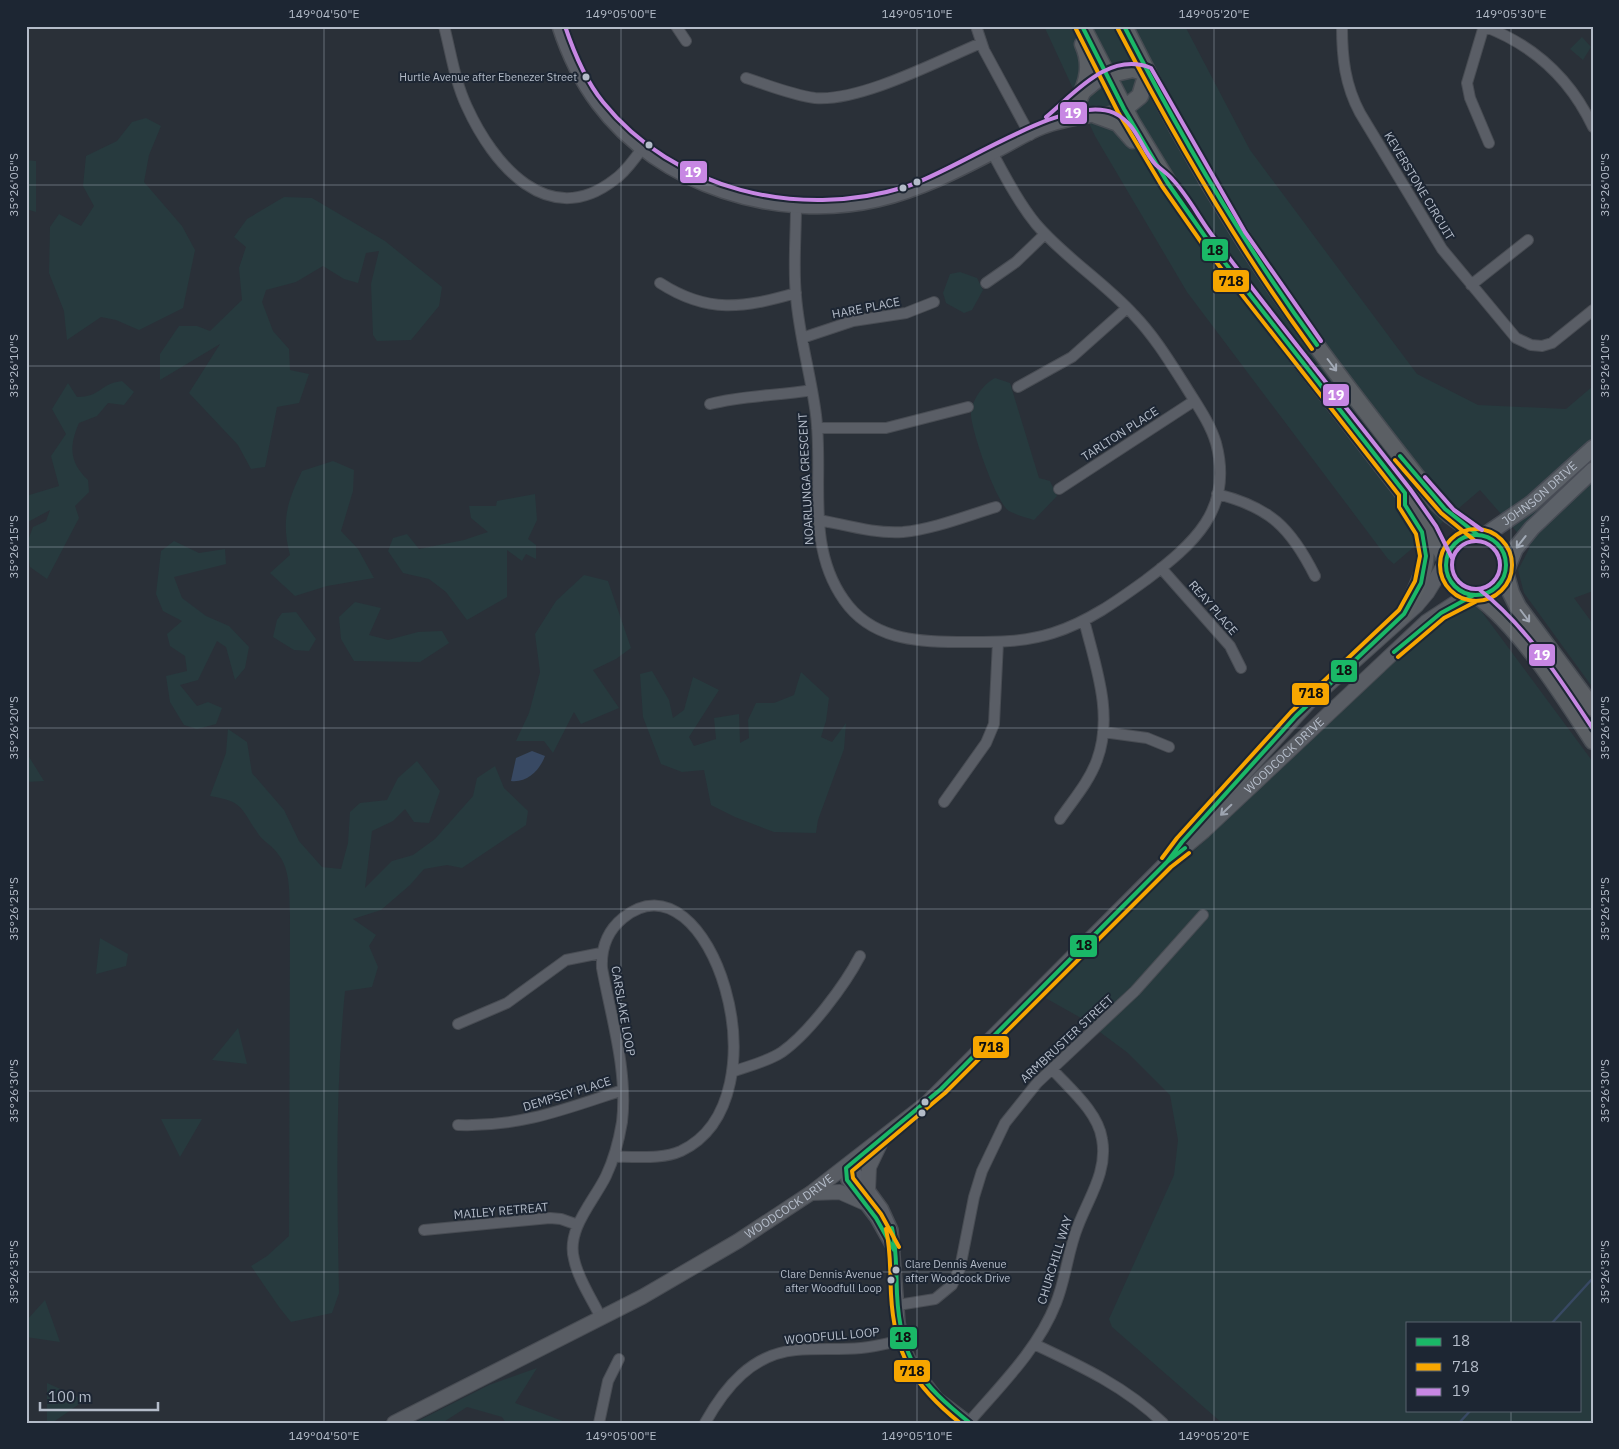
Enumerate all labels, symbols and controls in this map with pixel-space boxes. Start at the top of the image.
text: 149°04'50"E [289,6,359,21]
text: 149°05'00"E [586,6,656,21]
text: 149°05'10"E [882,6,952,21]
text: 149°05'20"E [1179,6,1249,21]
text: 149°05'30"E [1476,6,1546,21]
place label: Hurtle Avenue after Ebenezer Street [399,70,577,84]
marker: Hurtle Avenue after Ebenezer Street [581,72,591,82]
line badge: 19 [1059,101,1088,125]
text: 19 [1065,104,1081,122]
street label: KEVERSTONE CIRCUIT [1381,129,1458,243]
unlabelled marker [644,140,654,150]
text: 35°26'05"S [6,153,21,217]
text: 35°26'05"S [1597,153,1612,217]
line badge: 19 [679,160,708,184]
text: 19 [685,163,701,181]
unlabelled marker [912,177,922,187]
unlabelled marker [898,183,908,193]
line badge: 18 [1201,238,1229,262]
text: 18 [1207,241,1223,259]
line badge: 718 [1212,269,1250,293]
text: 718 [1218,272,1244,290]
street label: HARE PLACE [831,294,901,321]
text: 35°26'10"S [6,334,21,398]
text: 35°26'10"S [1597,334,1612,398]
one-way arrow [1326,358,1337,371]
line badge: 19 [1322,383,1350,407]
text: 19 [1328,386,1344,404]
street label: TARLTON PLACE [1079,403,1161,464]
street label: NOARLUNGA CRESCENT [795,412,816,545]
street label: JOHNSON DRIVE [1499,458,1580,529]
text: 35°26'15"S [6,515,21,579]
text: 35°26'15"S [1597,515,1612,579]
one-way arrow [1515,535,1526,548]
street label: REAY PLACE [1186,577,1241,638]
one-way arrow [1520,609,1530,623]
line badge: 19 [1528,643,1556,667]
text: 19 [1534,646,1550,664]
line badge: 18 [1330,659,1358,683]
text: 18 [1336,661,1352,679]
line badge: 718 [1291,682,1330,706]
text: 718 [1298,684,1324,702]
text: 35°26'20"S [6,696,21,760]
text: 35°26'20"S [1597,696,1612,760]
street label: WOODCOCK DRIVE [1241,714,1327,796]
one-way arrow [1220,804,1233,816]
text: 35°26'25"S [6,877,21,941]
text: 35°26'25"S [1597,877,1612,941]
line badge: 18 [1069,934,1098,958]
text: 18 [1076,936,1092,954]
street label: CARSLAKE LOOP [608,965,639,1057]
street label: ARMBRUSTER STREET [1017,991,1116,1086]
line badge: 718 [972,1035,1010,1059]
text: 718 [978,1038,1004,1056]
text: 35°26'30"S [6,1059,21,1123]
text: 35°26'30"S [1597,1059,1612,1123]
street label: DEMPSEY PLACE [521,1073,613,1114]
unlabelled marker [920,1097,930,1107]
unlabelled marker [917,1108,927,1118]
street label: WOODCOCK DRIVE [742,1170,836,1242]
street label: MAILEY RETREAT [453,1199,549,1222]
street label: CHURCHILL WAY [1034,1214,1075,1306]
text: 35°26'35"S [6,1240,21,1304]
text: 35°26'35"S [1597,1240,1612,1304]
place label: Clare Dennis Avenue after Woodcock Drive [905,1257,1010,1285]
marker: Clare Dennis Avenue after Woodcock Drive [891,1265,901,1275]
place label: Clare Dennis Avenue after Woodfull Loop [780,1267,882,1295]
marker: Clare Dennis Avenue after Woodfull Loop [886,1275,896,1285]
legend [1406,1322,1582,1412]
street label: WOODFULL LOOP [784,1324,880,1347]
line badge: 18 [889,1326,918,1350]
text: 18 [895,1328,911,1346]
text: 18 [1452,1331,1470,1350]
text: 718 [1452,1357,1479,1376]
line badge: 718 [893,1359,931,1383]
text: 718 [899,1362,925,1380]
scale bar [40,1379,158,1411]
text: 19 [1452,1381,1470,1400]
text: 100 m [48,1387,92,1406]
text: 149°04'50"E [289,1428,359,1443]
text: 149°05'00"E [586,1428,656,1443]
text: 149°05'10"E [882,1428,952,1443]
text: 149°05'20"E [1179,1428,1249,1443]

